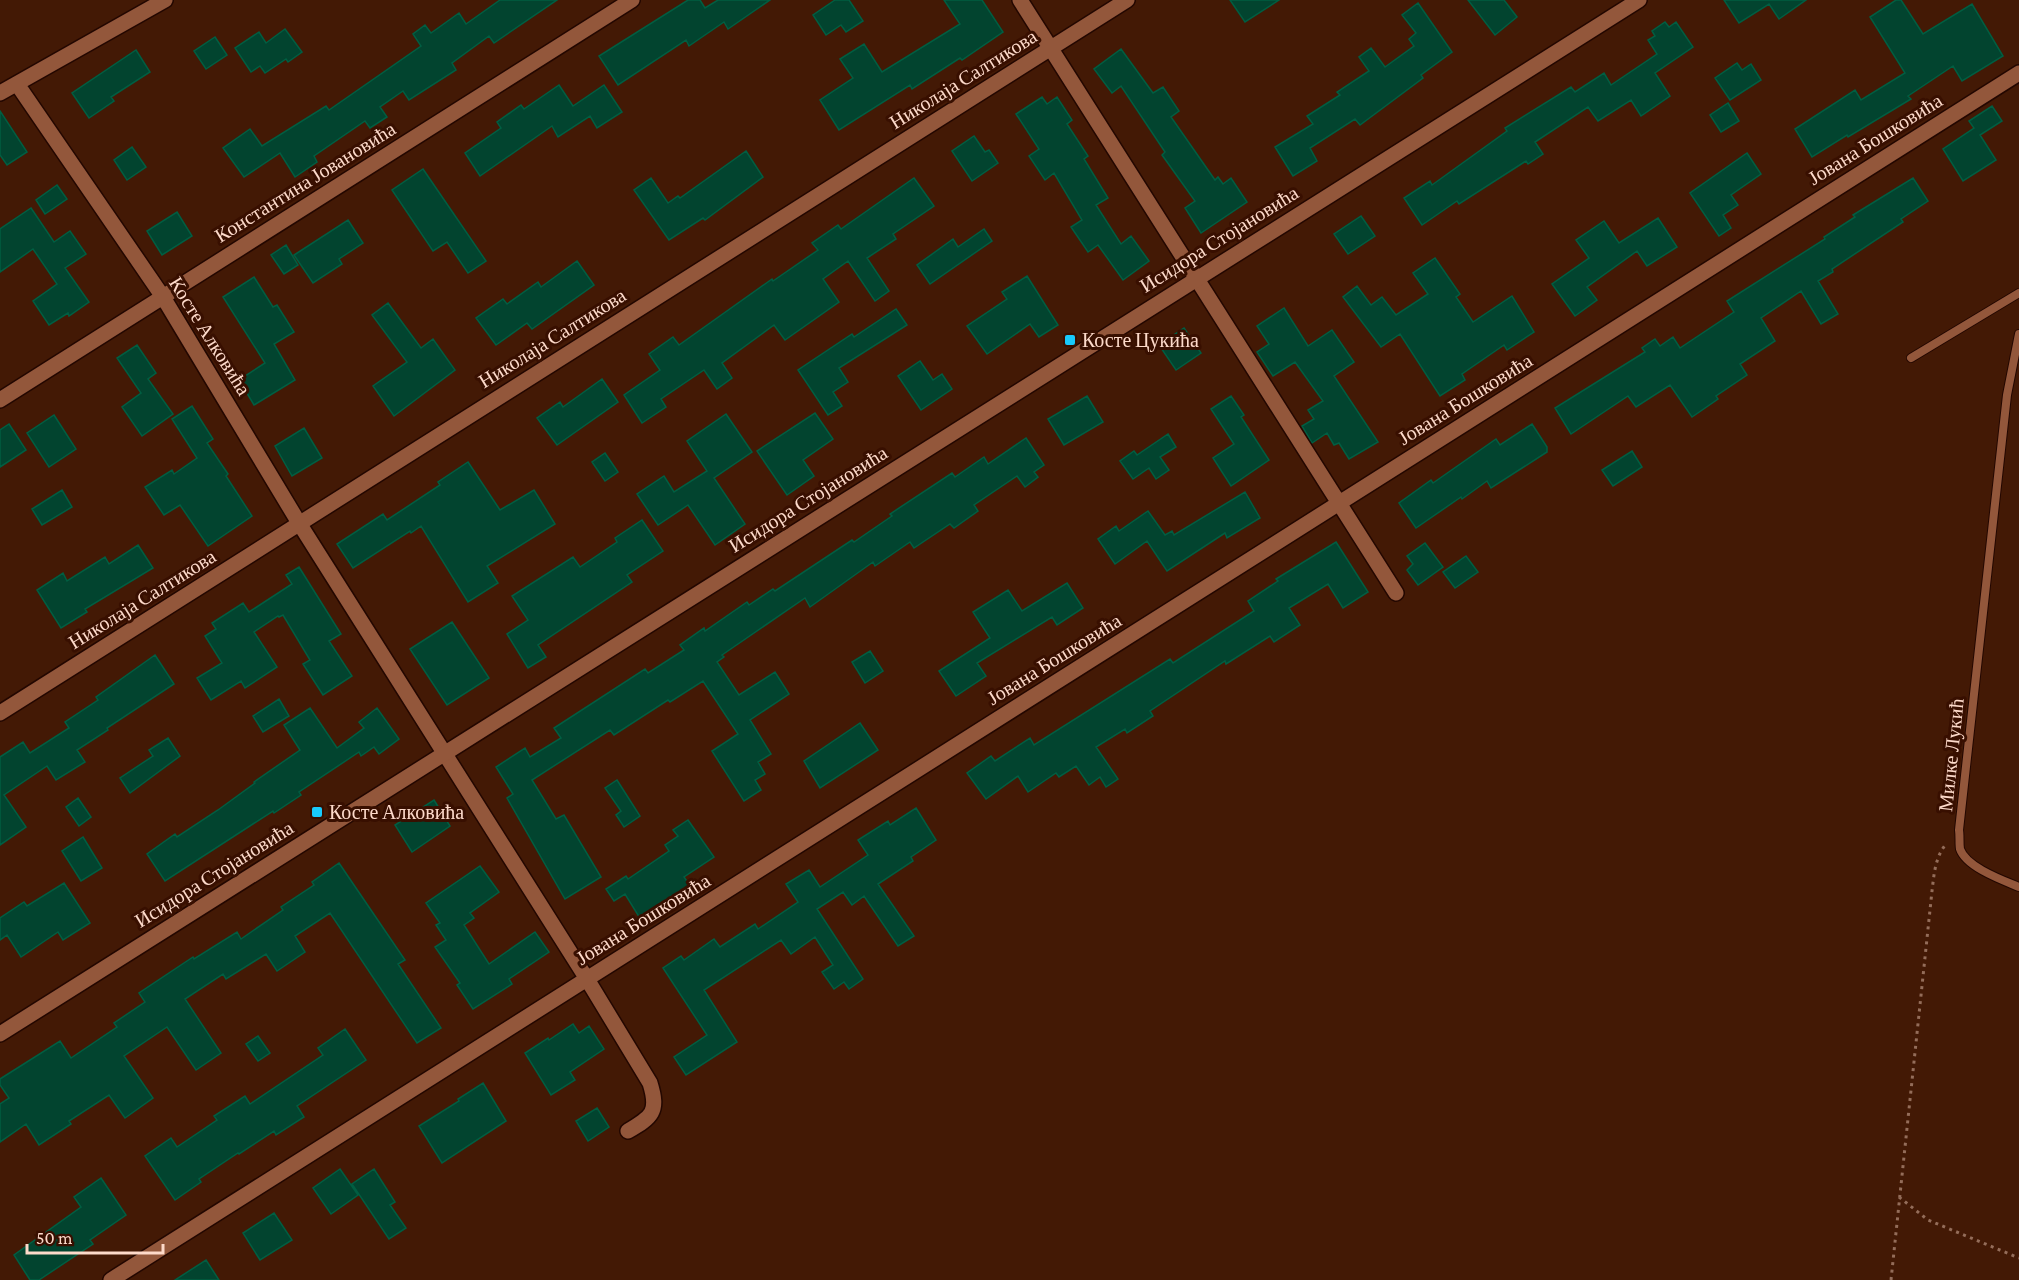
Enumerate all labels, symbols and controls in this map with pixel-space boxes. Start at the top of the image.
street label: Николаја Салтикова [885,25,1041,134]
street label: Јована Бошковића [1804,89,1946,189]
street label: Константина Јовановића [211,117,399,247]
street label: Исидора Стојановића [1136,181,1303,298]
street label: Косте Алковића [165,273,255,399]
street label: Николаја Салтикова [474,284,630,393]
place label: Косте Цукића [1082,329,1199,352]
marker: Косте Цукића [1063,333,1077,347]
street label: Јована Бошковића [1394,349,1536,449]
street label: Исидора Стојановића [725,441,892,558]
street label: Николаја Салтикова [64,545,220,654]
street label: Јована Бошковића [983,609,1125,709]
street label: Милке Лукић [1934,697,1969,813]
place label: Косте Алковића [329,801,464,823]
marker: Косте Алковића [310,805,324,819]
street label: Исидора Стојановића [131,816,298,933]
street label: Јована Бошковића [572,869,714,969]
scale bar [27,1217,164,1255]
text: 50 m [36,1228,73,1248]

